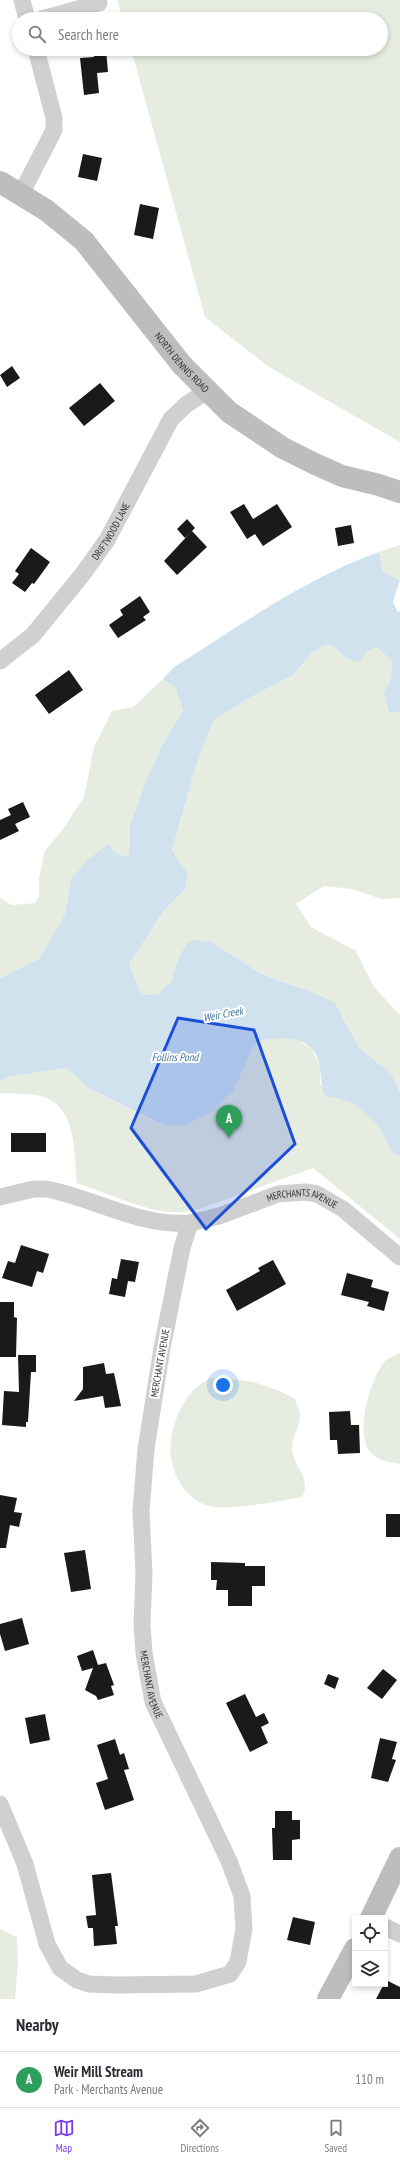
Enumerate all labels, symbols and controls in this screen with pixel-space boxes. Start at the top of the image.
search box [12,12,388,56]
icon: search [26,23,48,45]
text: Search here [58,25,119,44]
street label: NORTH DENNIS ROAD [152,330,212,395]
street label: DRIFTWOOD LANE [88,500,132,562]
water label: Weir Creek [202,1003,246,1025]
water label: Follins Pond [152,1050,201,1064]
pin: A [216,1105,242,1138]
street label: MERCHANTS AVENUE [265,1185,340,1211]
street label: MERCHANT AVENUE [148,1328,172,1398]
your location [213,1375,233,1395]
street label: MERCHANT AVENUE [137,1649,166,1720]
map controls [352,1915,388,1987]
button: locate [352,1915,388,1951]
button: layers [352,1951,388,1987]
text: Nearby [16,2014,59,2036]
text: Weir Mill Stream [54,2062,143,2081]
text: A [26,2071,32,2088]
text: 110 m [355,2071,384,2088]
text: Park · Merchants Avenue [54,2081,163,2098]
tab: Map [53,2117,75,2155]
tab: Directions [181,2117,219,2155]
tab: Saved [324,2117,347,2155]

